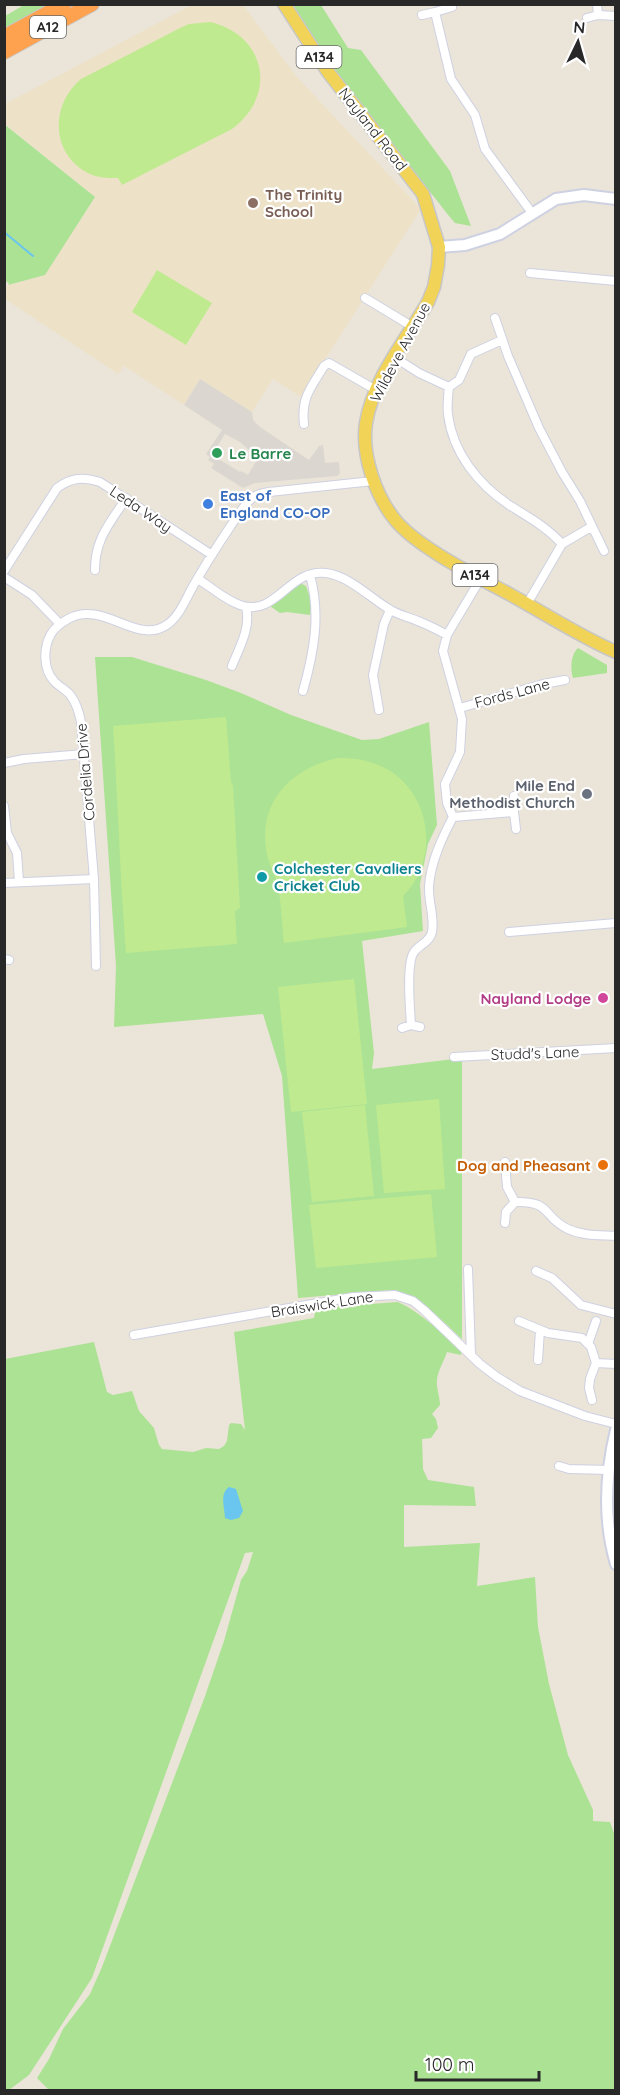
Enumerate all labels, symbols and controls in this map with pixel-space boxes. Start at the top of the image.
north arrow [548,12,608,72]
road number: A12 [30,16,66,38]
text: N [573,17,586,38]
road number: A134 [296,46,342,68]
street label: Nayland Road [335,84,411,174]
place label: The Trinity School [265,185,342,221]
marker: The Trinity School [246,196,260,210]
street label: Wildeve Avenue [366,299,434,405]
place label: Le Barre [229,444,291,463]
marker: Le Barre [210,446,224,460]
street label: Leda Way [106,481,176,537]
place label: East of England CO-OP [220,486,330,522]
marker: East of England CO-OP [201,497,215,511]
road number: A134 [452,564,498,586]
street label: Fords Lane [472,674,552,712]
street label: Cordelia Drive [71,722,99,822]
place label: Mile End Methodist Church [449,776,575,812]
marker: Mile End Methodist Church [580,787,594,801]
place label: Colchester Cavaliers Cricket Club [274,859,422,895]
marker: Colchester Cavaliers Cricket Club [255,870,269,884]
place label: Nayland Lodge [480,989,591,1008]
marker: Nayland Lodge [596,991,610,1005]
street label: Studd's Lane [490,1042,580,1064]
place label: Dog and Pheasant [457,1156,591,1175]
marker: Dog and Pheasant [596,1158,610,1172]
street label: Braiswick Lane [270,1287,374,1321]
scale bar [416,2044,539,2082]
text: 100 m [425,2053,474,2076]

